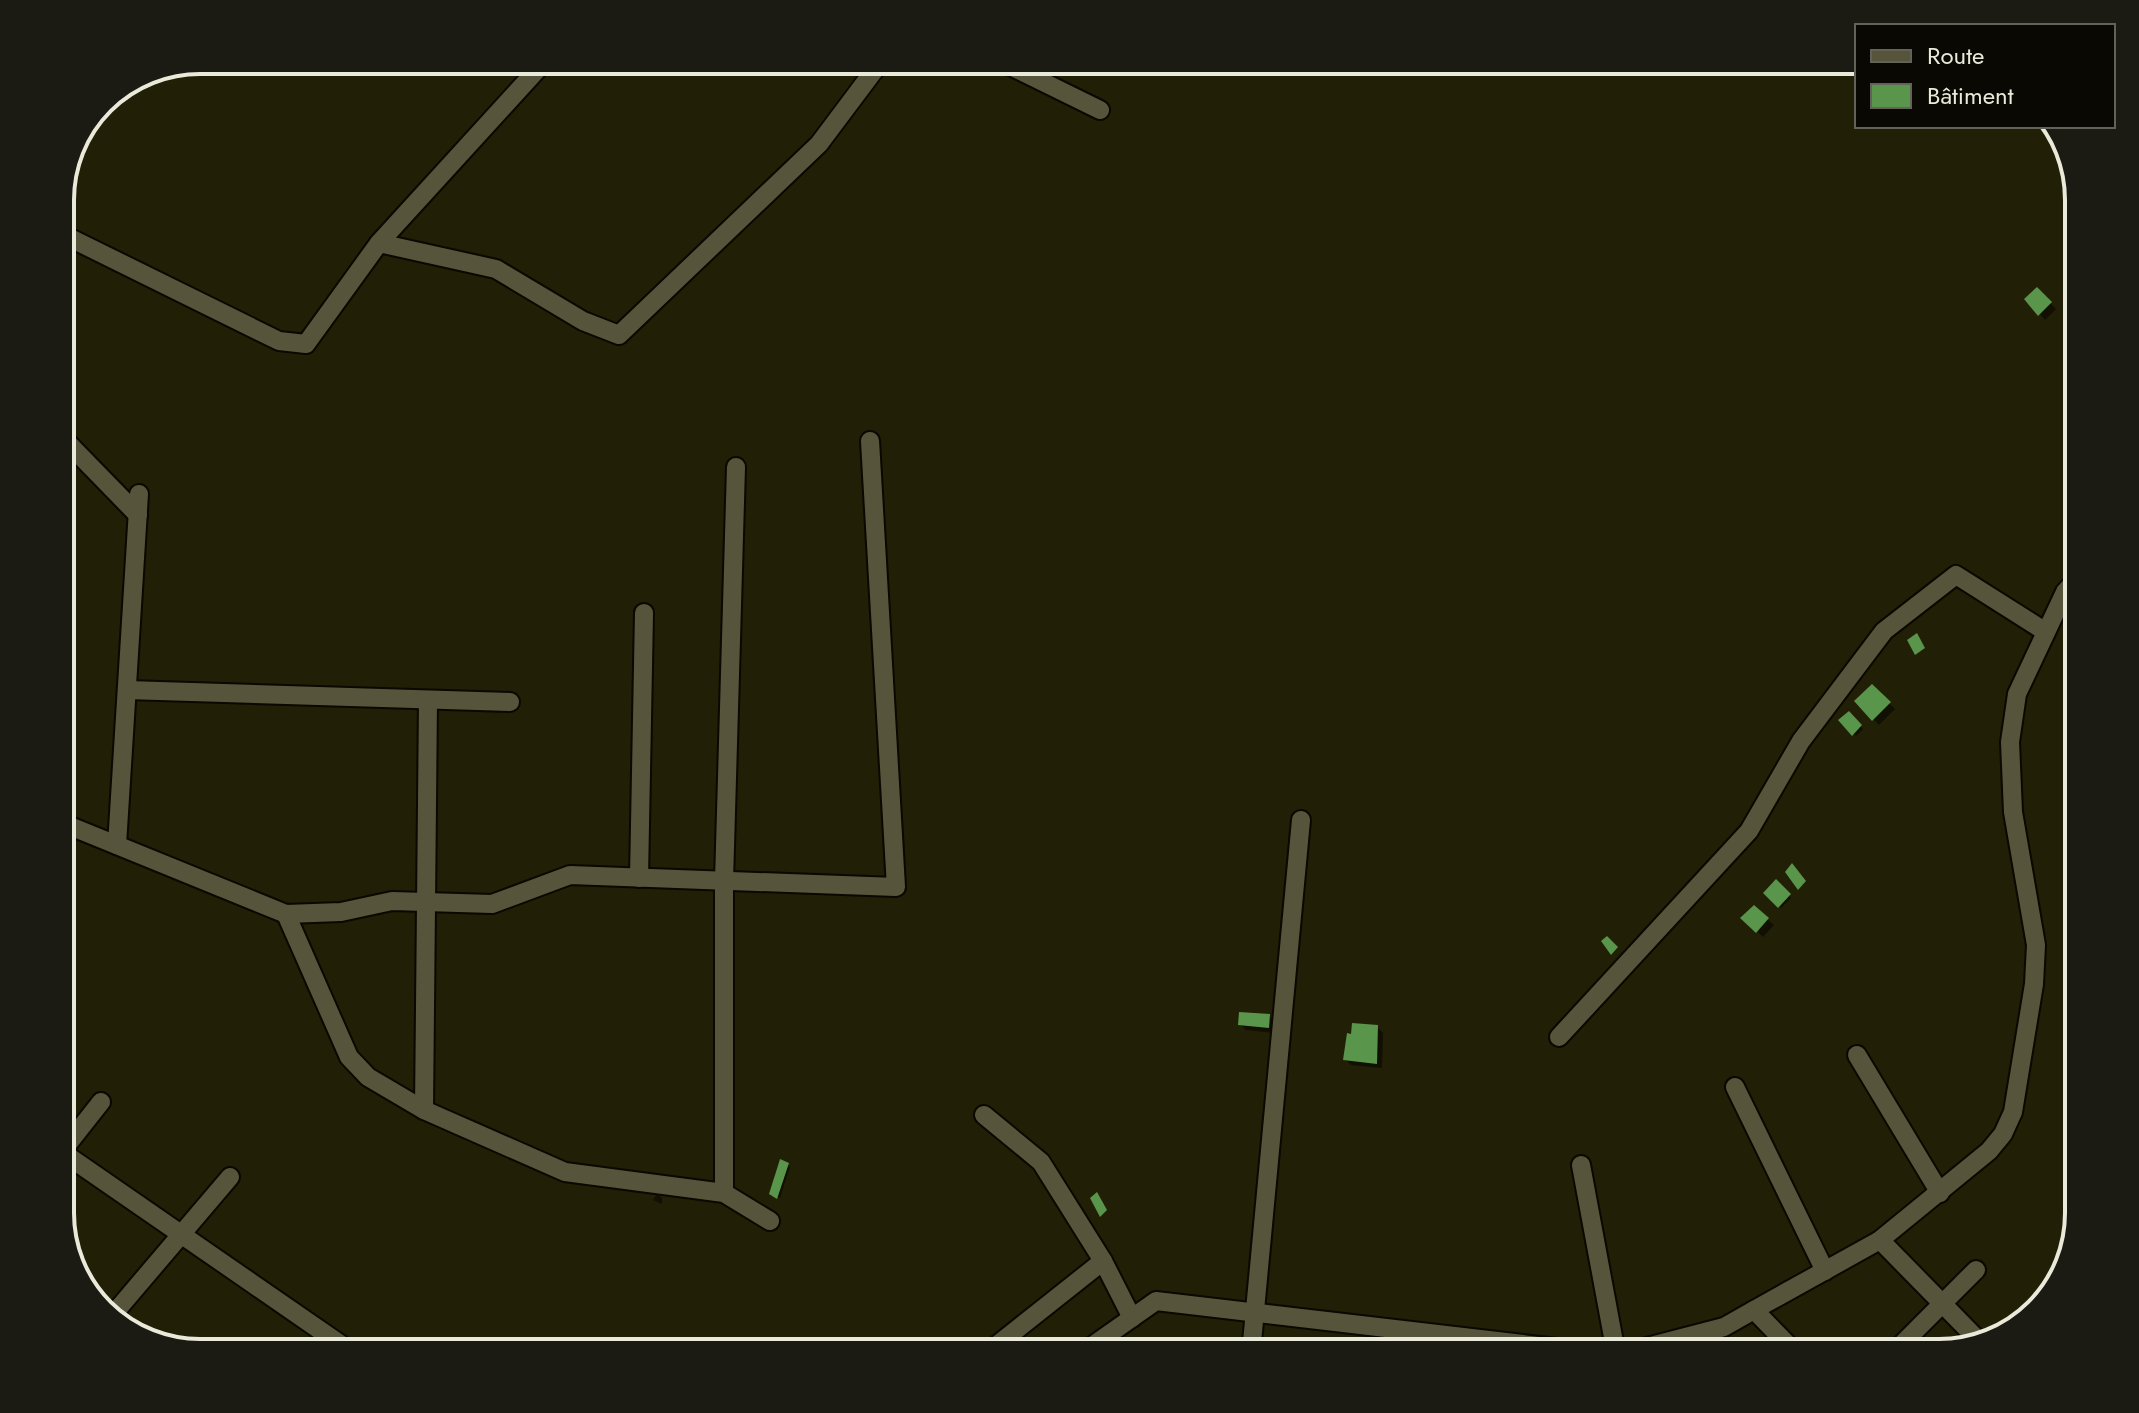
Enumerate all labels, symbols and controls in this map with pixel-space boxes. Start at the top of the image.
legend [1855,24,2115,128]
text: Route [1927,38,1984,73]
text: Bâtiment [1927,78,2014,113]

